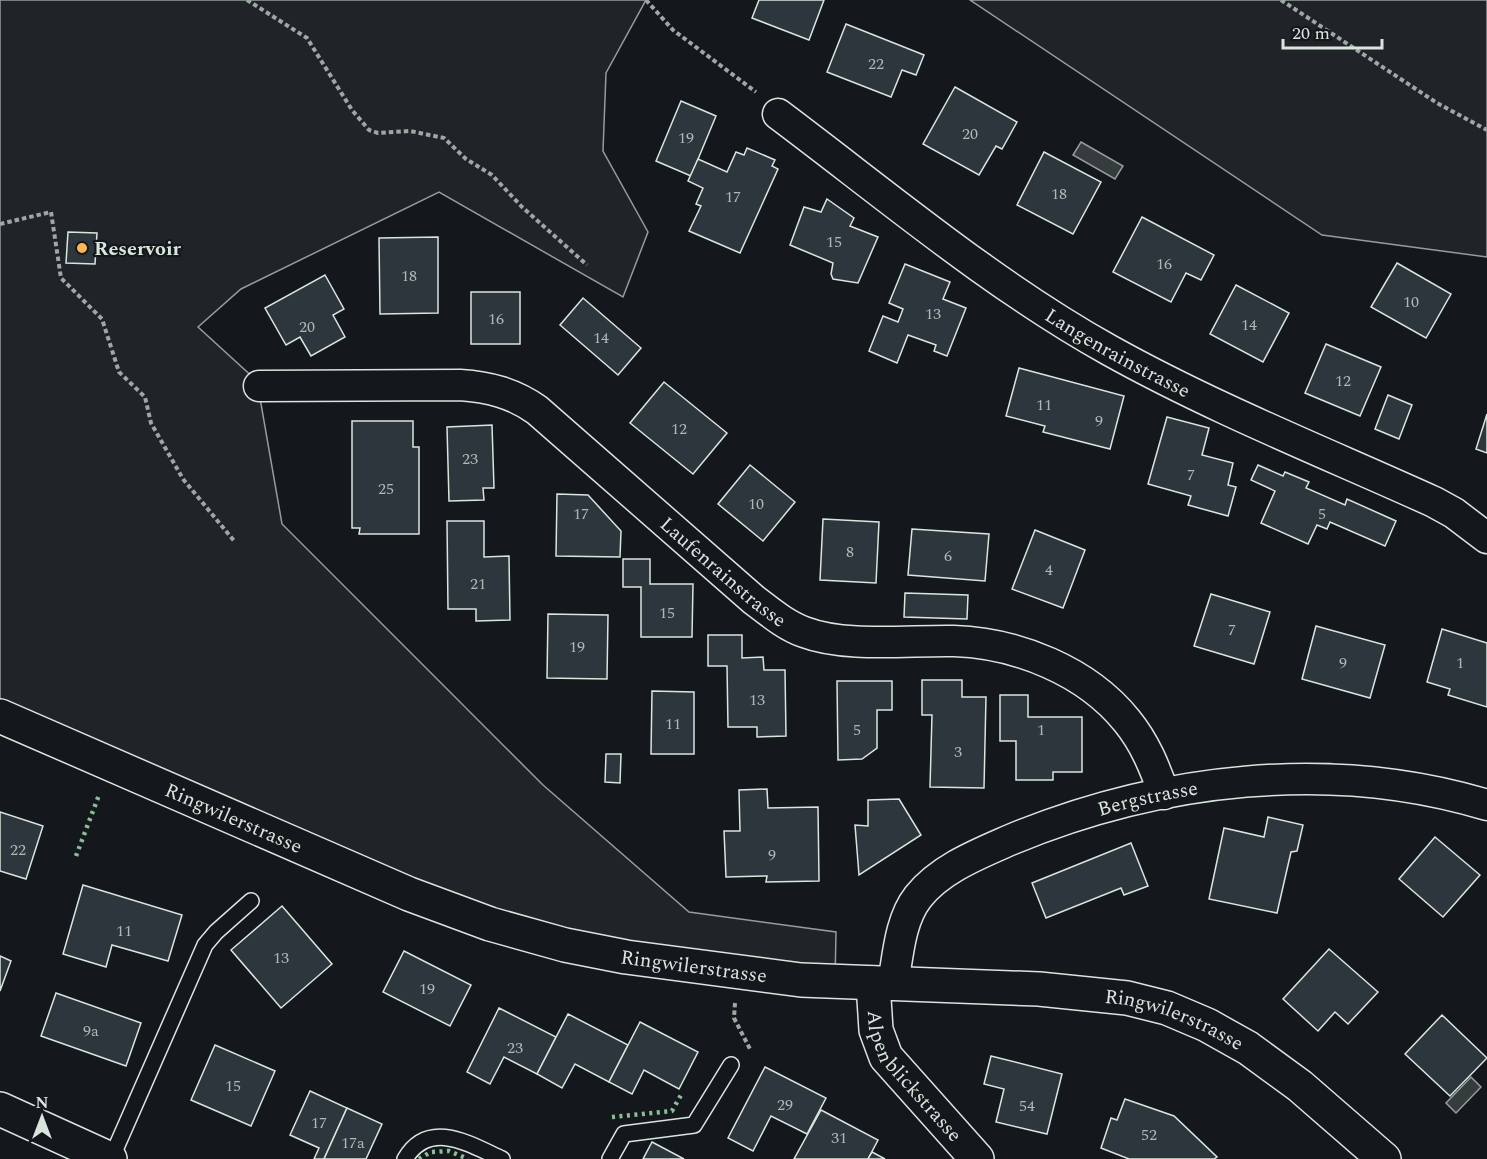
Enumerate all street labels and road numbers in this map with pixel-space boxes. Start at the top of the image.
street label: Langenrainstrasse [1039,301,1195,406]
street label: Laufenrainstrasse [653,510,792,635]
street label: Bergstrasse [1094,773,1200,825]
street label: Ringwilerstrasse [160,776,307,862]
street label: Ringwilerstrasse [619,942,769,991]
street label: Ringwilerstrasse [1103,982,1249,1059]
street label: Alpenblickstrasse [859,1009,969,1149]

